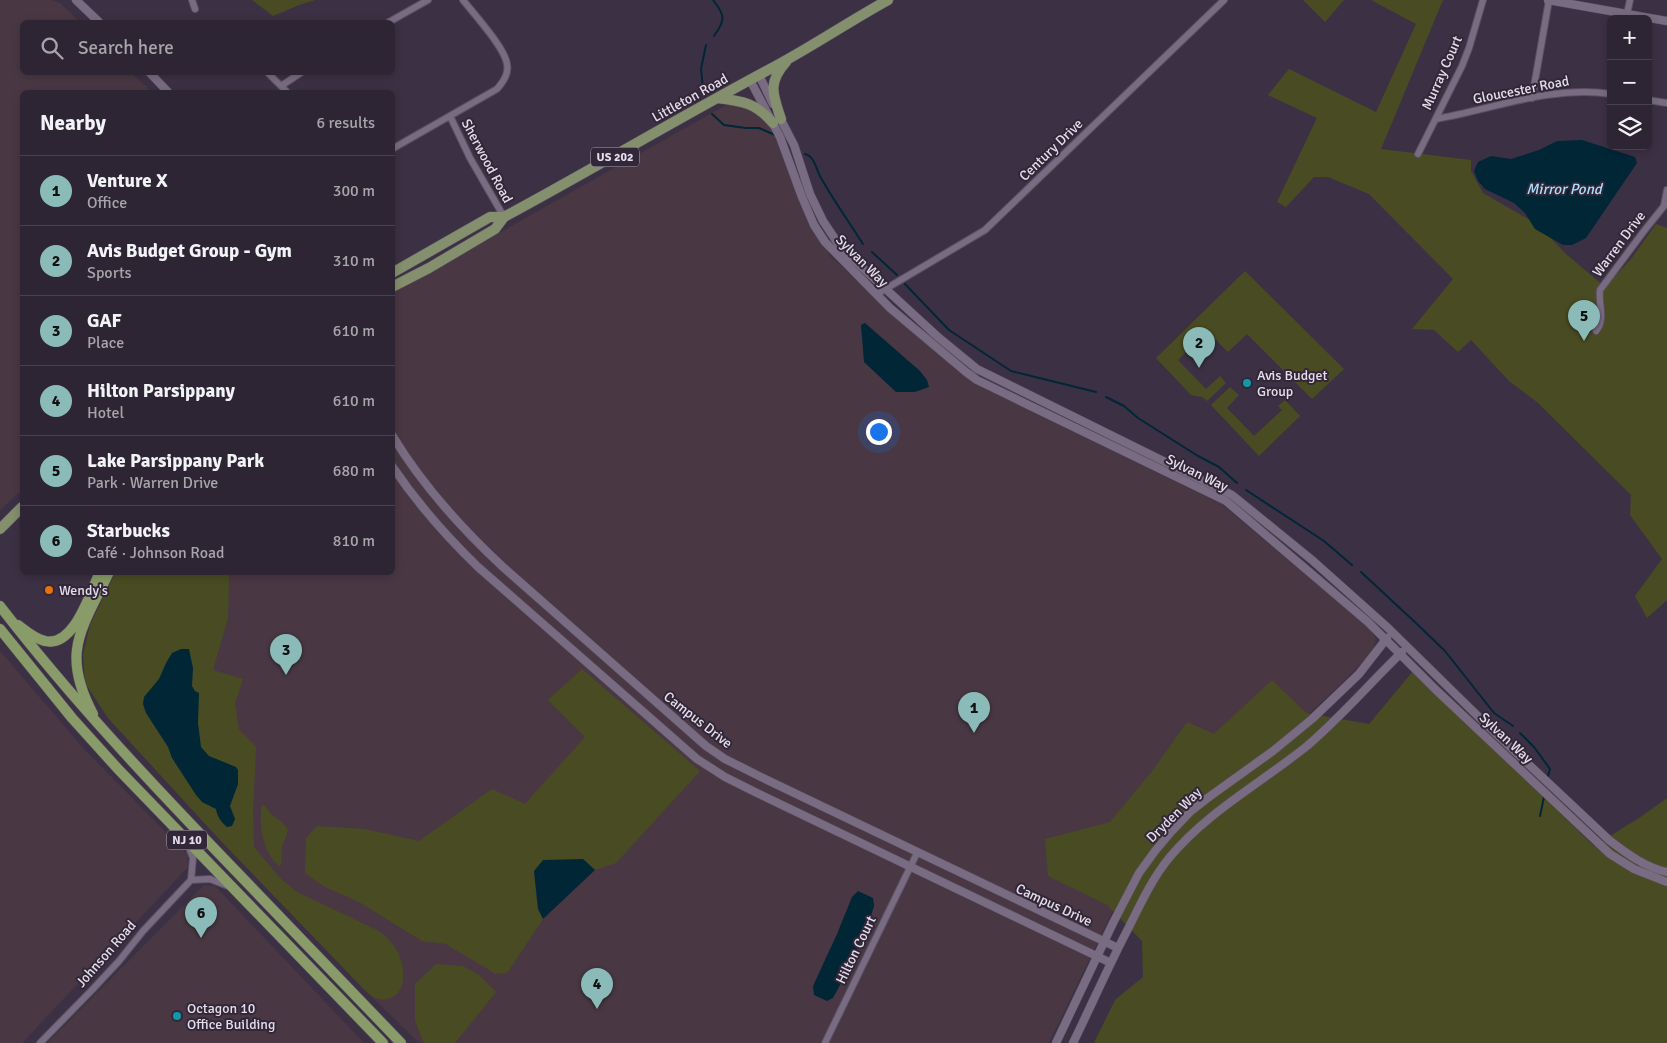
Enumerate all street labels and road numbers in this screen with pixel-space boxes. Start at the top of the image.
street label: Murray Court [1418,33,1466,113]
street label: Littleton Road [649,70,731,126]
street label: Gloucester Road [1472,72,1570,108]
street label: Century Drive [1016,115,1086,185]
street label: Sherwood Road [458,116,516,206]
road number: US 202 [591,148,639,166]
street label: Warren Drive [1589,208,1649,280]
street label: Sylvan Way [832,231,892,291]
street label: Sylvan Way [1163,451,1231,496]
street label: Campus Drive [660,688,736,752]
street label: Sylvan Way [1476,709,1537,767]
street label: Dryden Way [1143,784,1205,846]
road number: NJ 10 [167,830,207,850]
street label: Campus Drive [1013,880,1095,930]
street label: Hilton Court [832,913,880,987]
street label: Johnson Road [72,917,140,991]

